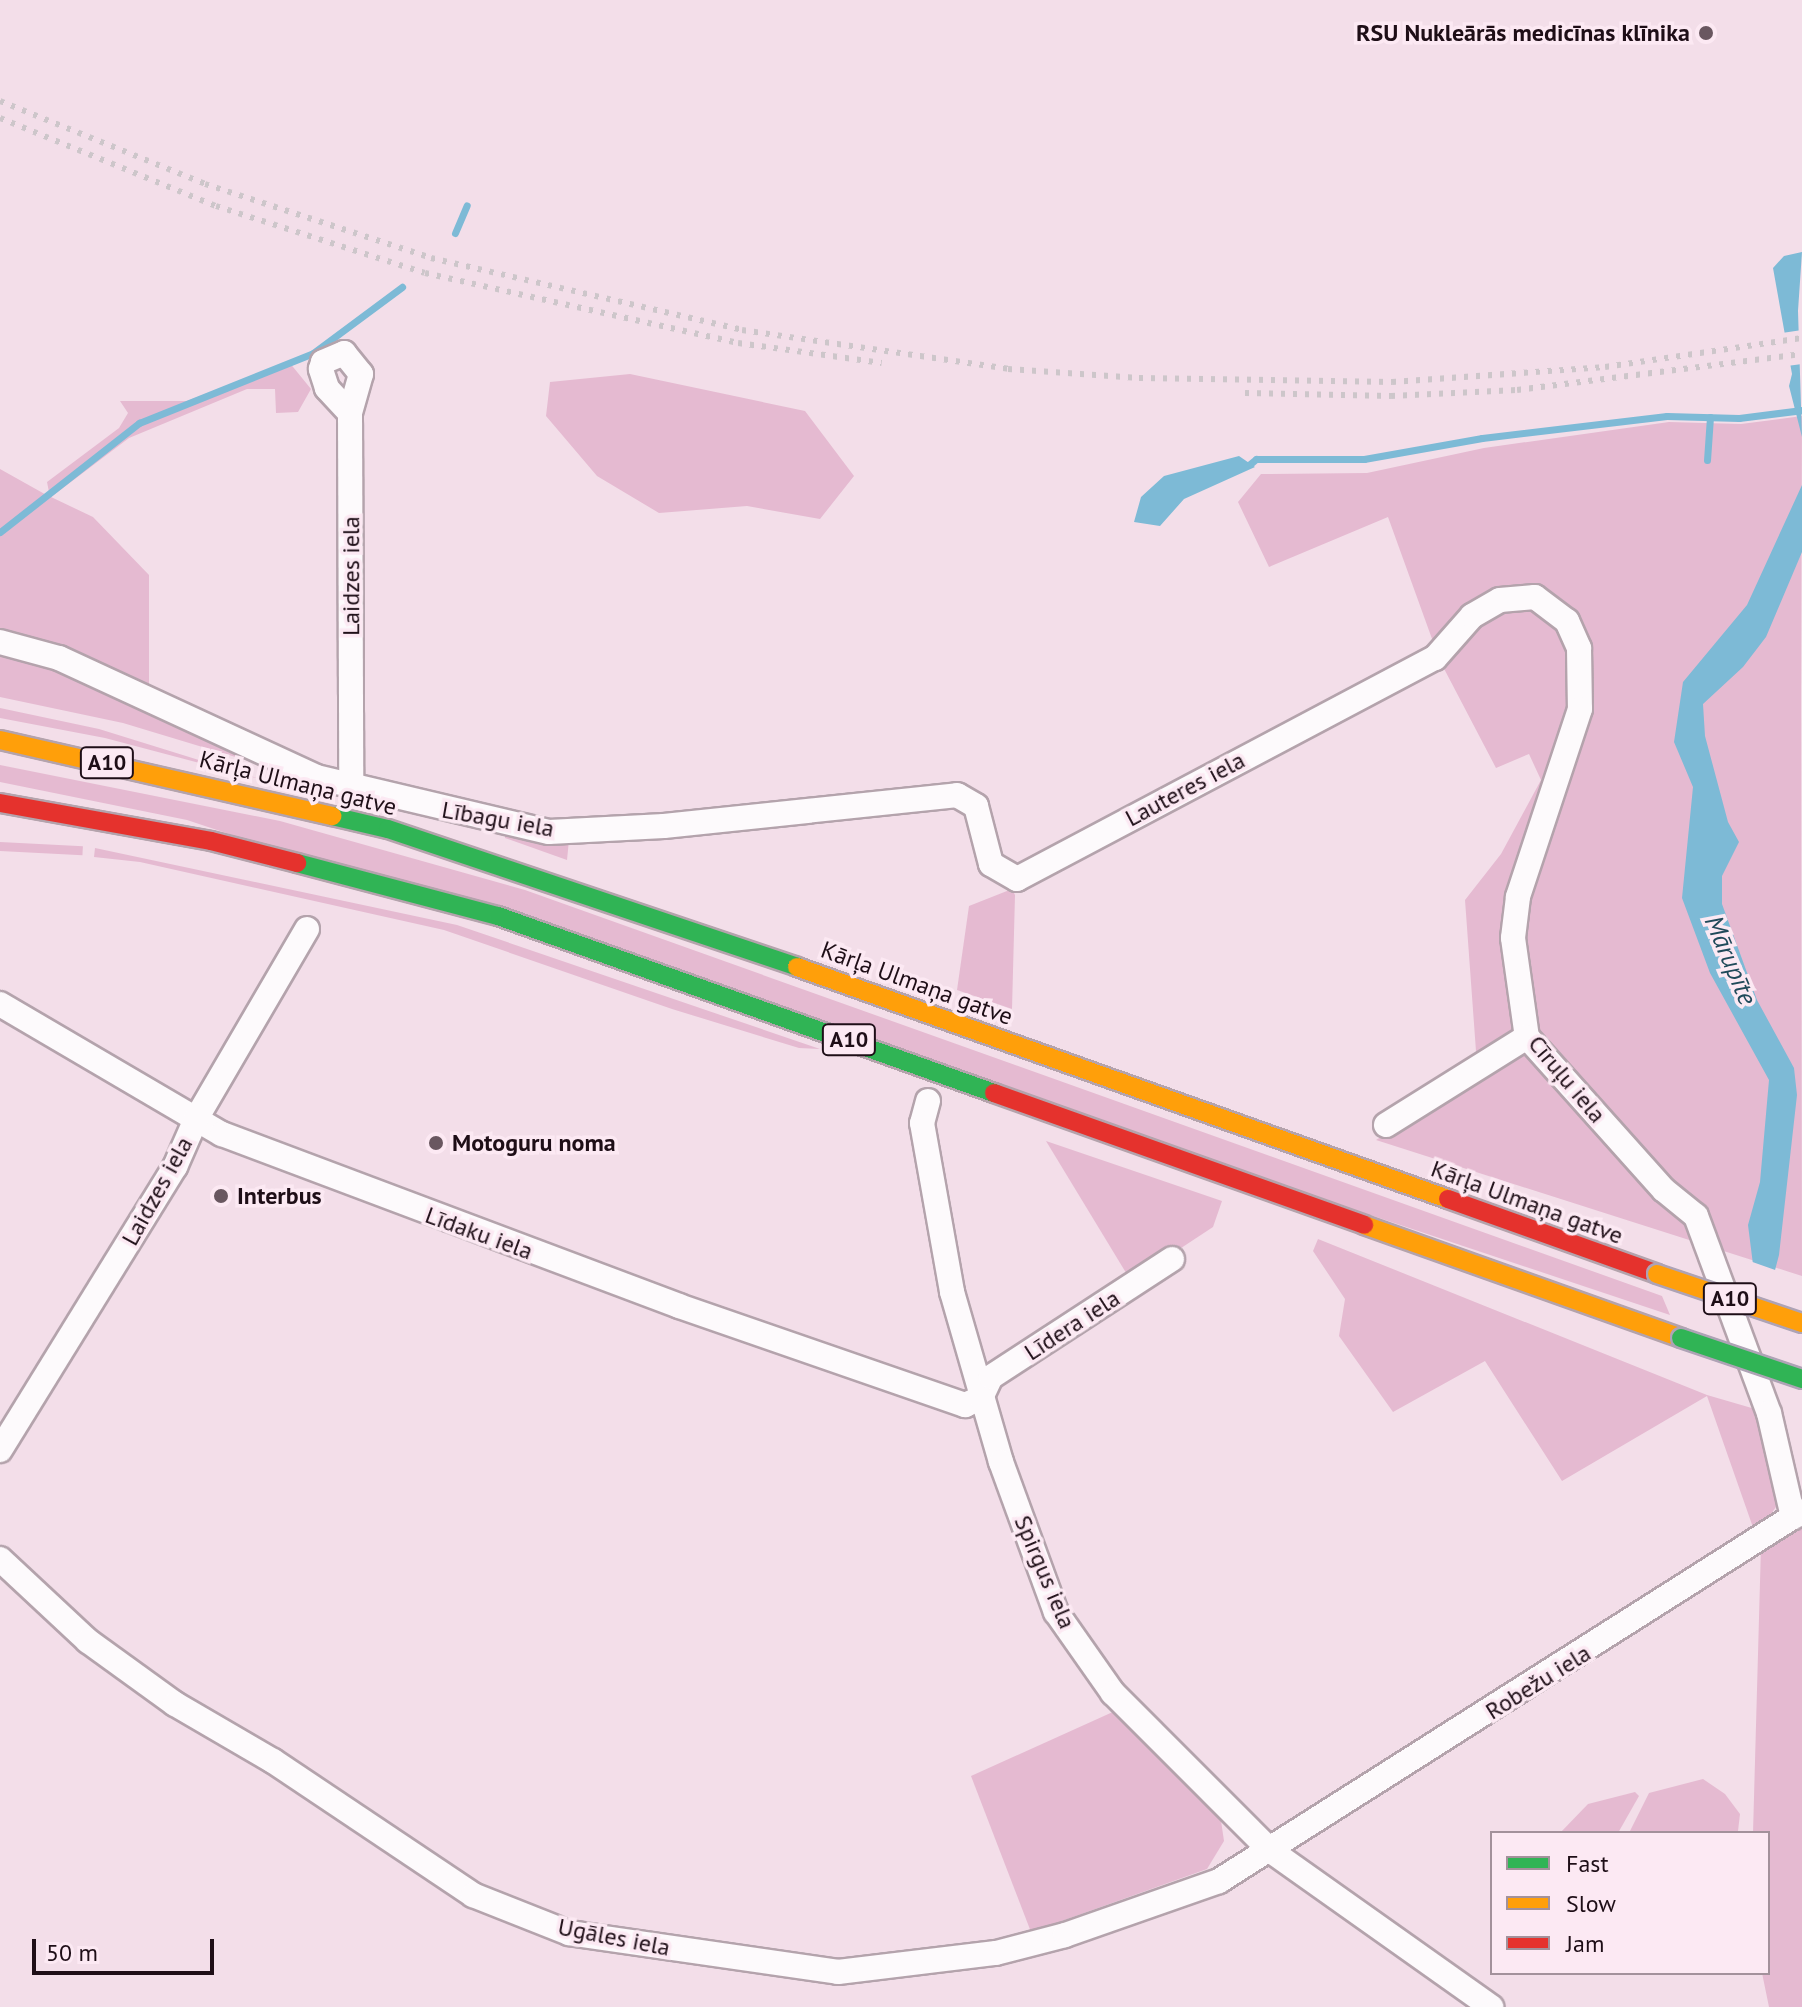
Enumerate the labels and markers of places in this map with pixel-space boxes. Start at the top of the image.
place label: RSU Nukleārās medicīnas klīnika [1356,19,1690,47]
marker: RSU Nukleārās medicīnas klīnika [1697,24,1715,42]
place label: Motoguru noma [452,1129,616,1157]
marker: Motoguru noma [427,1134,445,1152]
place label: Interbus [237,1182,322,1210]
marker: Interbus [212,1187,230,1205]

